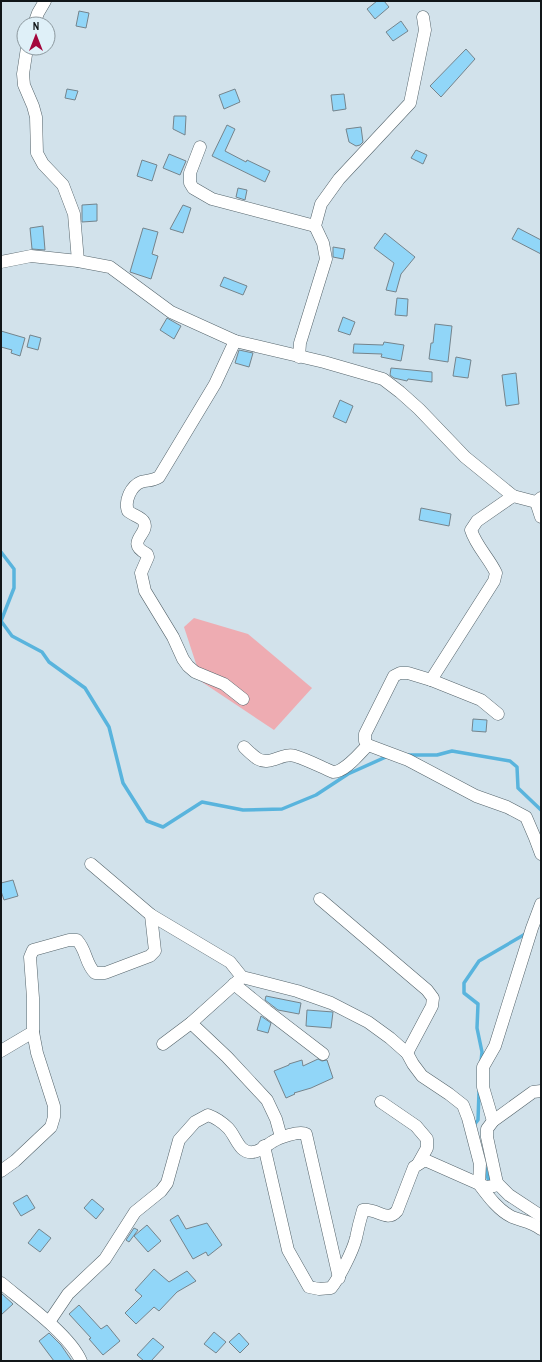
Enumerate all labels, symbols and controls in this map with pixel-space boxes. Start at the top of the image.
north arrow [16,16,56,56]
text: N [33,19,39,33]

